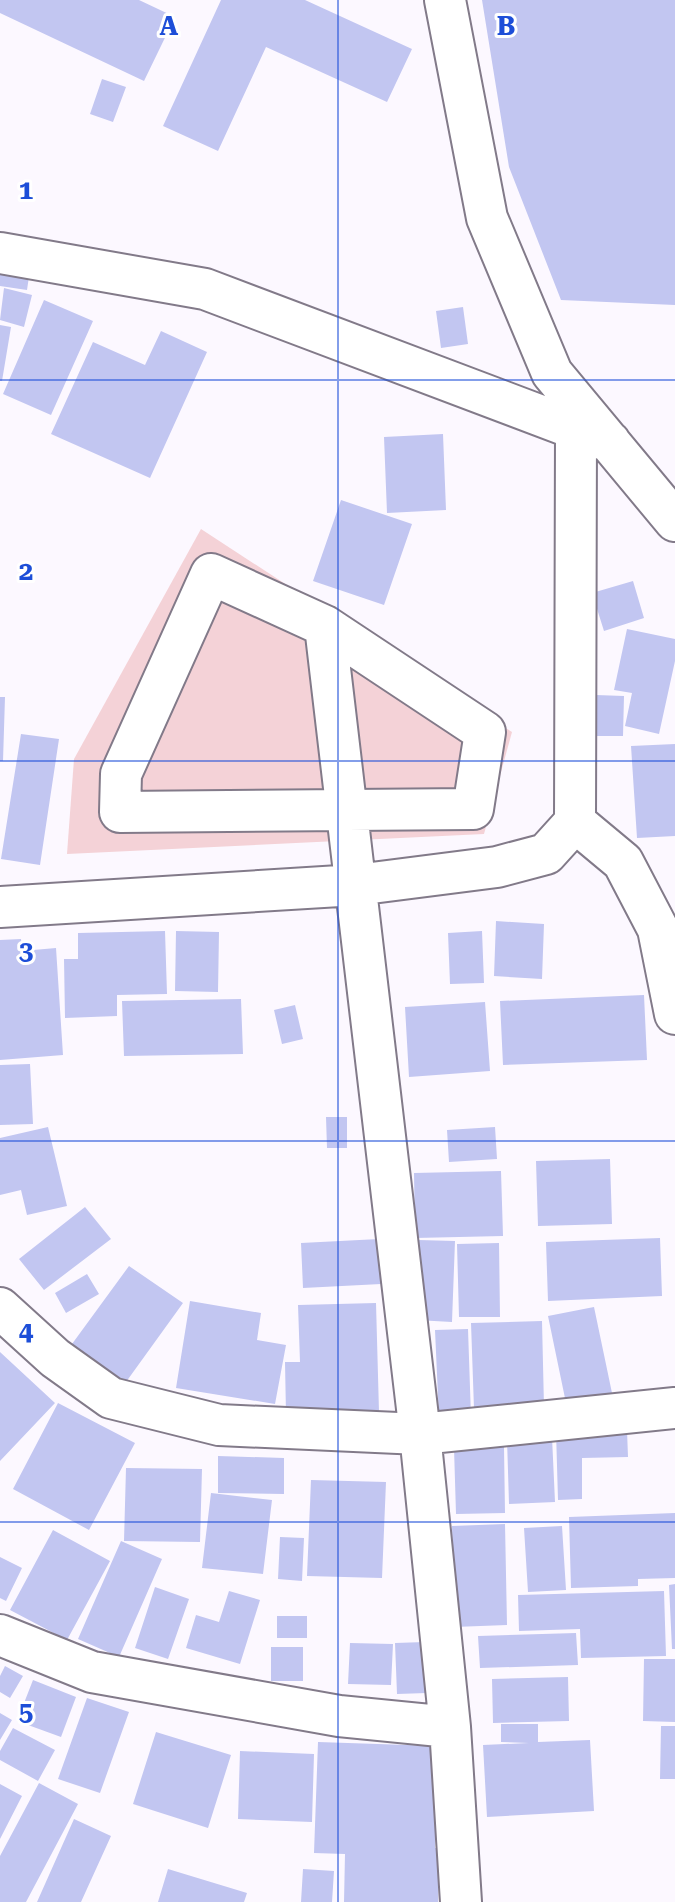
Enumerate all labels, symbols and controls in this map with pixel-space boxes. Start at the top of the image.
text: A [160,11,179,41]
text: B [497,11,515,41]
text: 1 [19,175,33,205]
text: 2 [19,556,33,586]
text: 3 [19,936,33,966]
text: 4 [19,1316,34,1346]
text: 5 [19,1697,33,1727]

